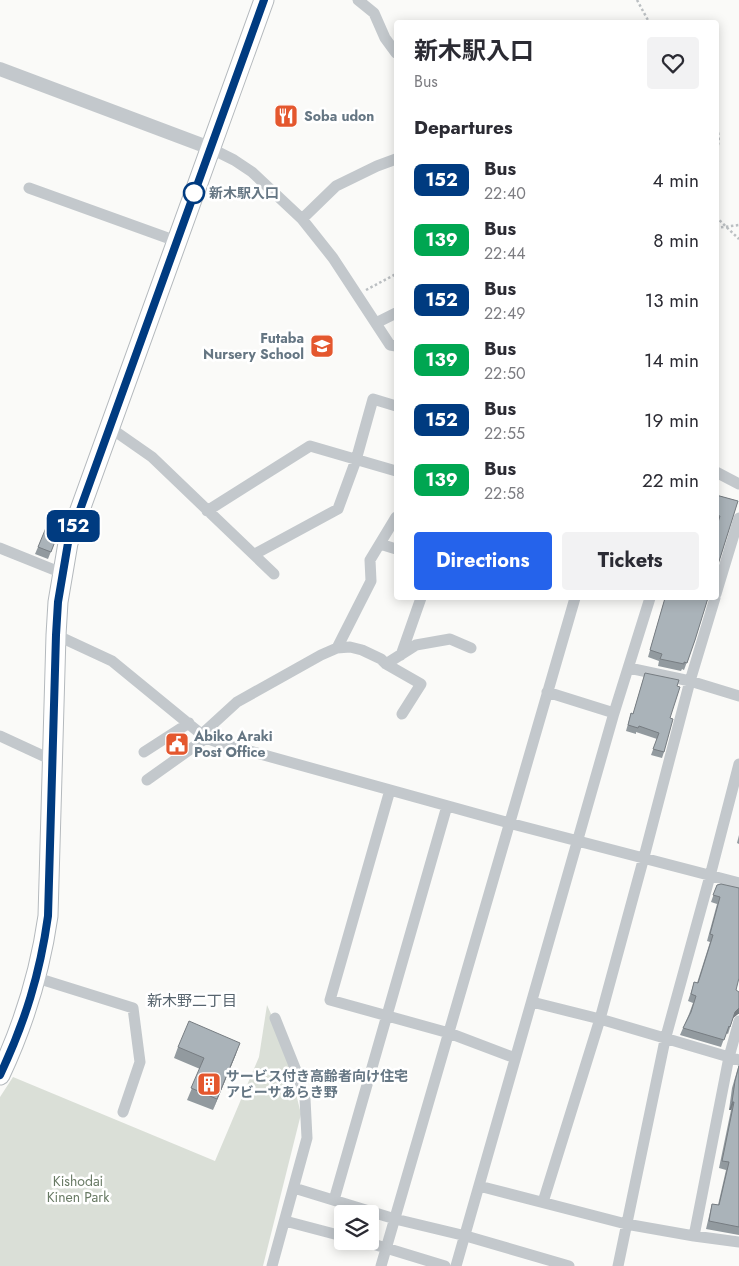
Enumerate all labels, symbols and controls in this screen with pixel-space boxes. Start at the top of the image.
text: 新木駅入口 [414,33,534,68]
button: heart [647,37,699,89]
text: Bus [414,70,438,93]
restaurant icon: Soba udon [273,103,299,129]
place label: Soba udon [304,106,374,126]
text: Departures [414,114,513,141]
text: Bus [484,155,516,182]
text: 152 [425,167,458,193]
text: 4 min [652,167,699,194]
marker: 新木駅入口 [183,182,205,204]
text: 22:40 [484,182,526,205]
place label: 新木駅入口 [209,183,279,203]
text: Bus [484,215,516,242]
text: 139 [425,227,458,253]
text: 8 min [653,227,699,254]
text: 22:44 [484,242,526,265]
text: Bus [484,275,516,302]
text: 152 [425,287,458,313]
text: 13 min [645,287,699,314]
text: 22:49 [484,302,526,325]
place label: Futaba Nursery School [203,328,304,364]
school or university icon: Futaba Nursery School [309,333,335,359]
text: Bus [484,335,516,362]
text: 139 [425,347,458,373]
text: 14 min [644,347,699,374]
text: 22:50 [484,362,526,385]
text: Bus [484,395,516,422]
text: 152 [425,407,458,433]
text: 19 min [644,407,699,434]
text: 22:55 [484,422,525,445]
text: Bus [484,455,516,482]
text: 139 [425,467,458,493]
text: 22 min [642,467,699,494]
text: 22:58 [484,482,525,505]
line badge: 152 [44,510,102,542]
text: 152 [57,513,89,539]
button: Directions [414,532,552,590]
button: Tickets [562,532,699,590]
place label: Abiko Araki Post Office [193,726,273,762]
public building icon: Abiko Araki Post Office [164,731,190,757]
district label: 新木野二丁目 [147,990,237,1012]
place label: サービス付き高齢者向け住宅 アビーサあらき野 [226,1066,408,1102]
building icon: サービス付き高齢者向け住宅 アビーサあらき野 [196,1071,222,1097]
park label: Kishodai Kinen Park [47,1171,110,1207]
map controls [334,1205,379,1250]
button: layers [334,1205,379,1250]

